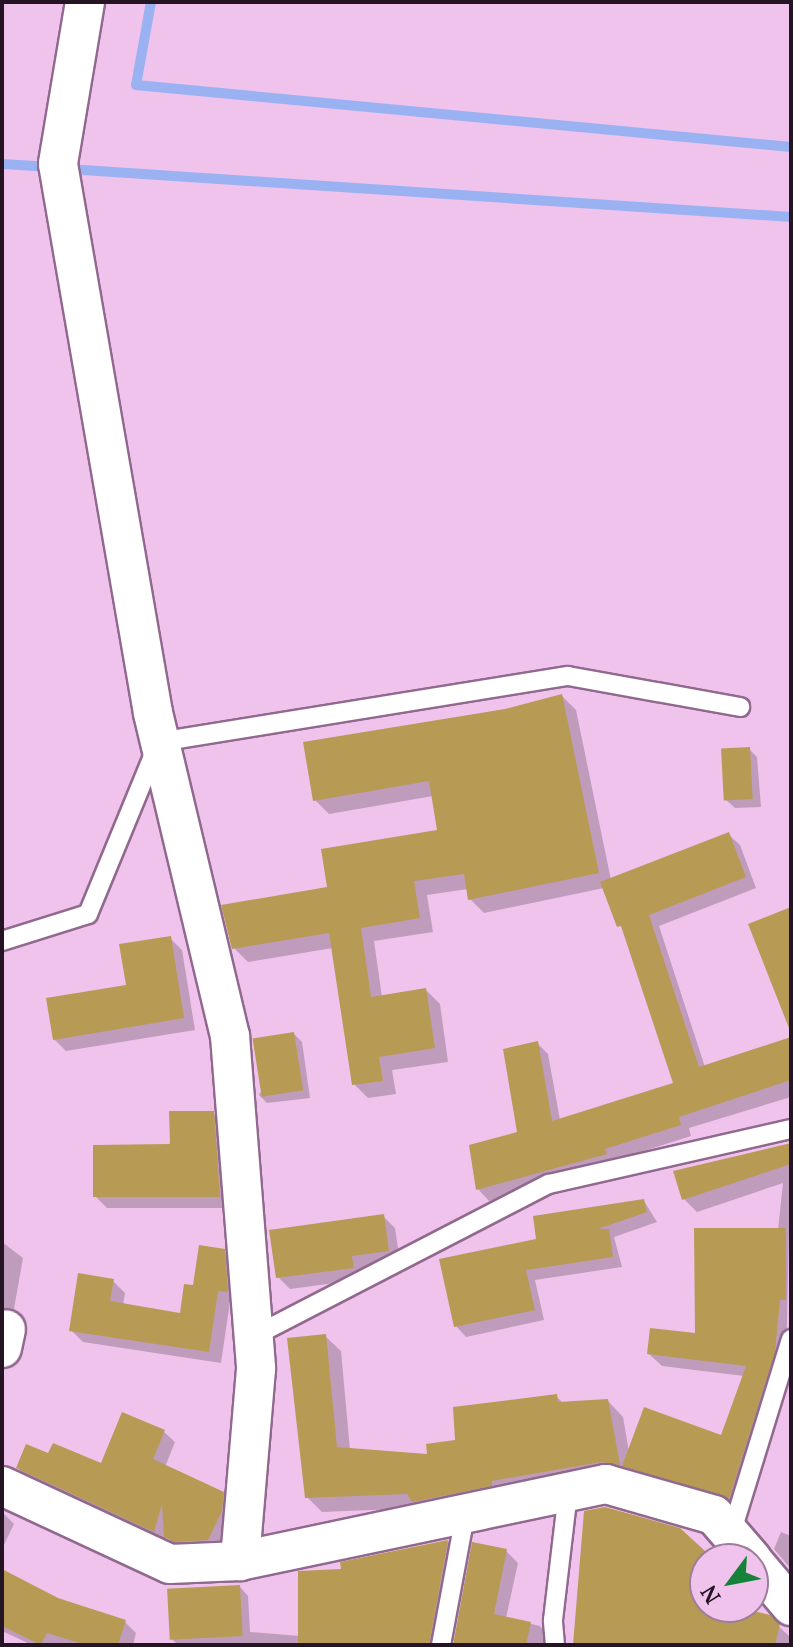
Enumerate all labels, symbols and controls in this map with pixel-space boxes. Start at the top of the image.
north arrow [689,1543,769,1623]
text: N [693,1580,727,1610]

